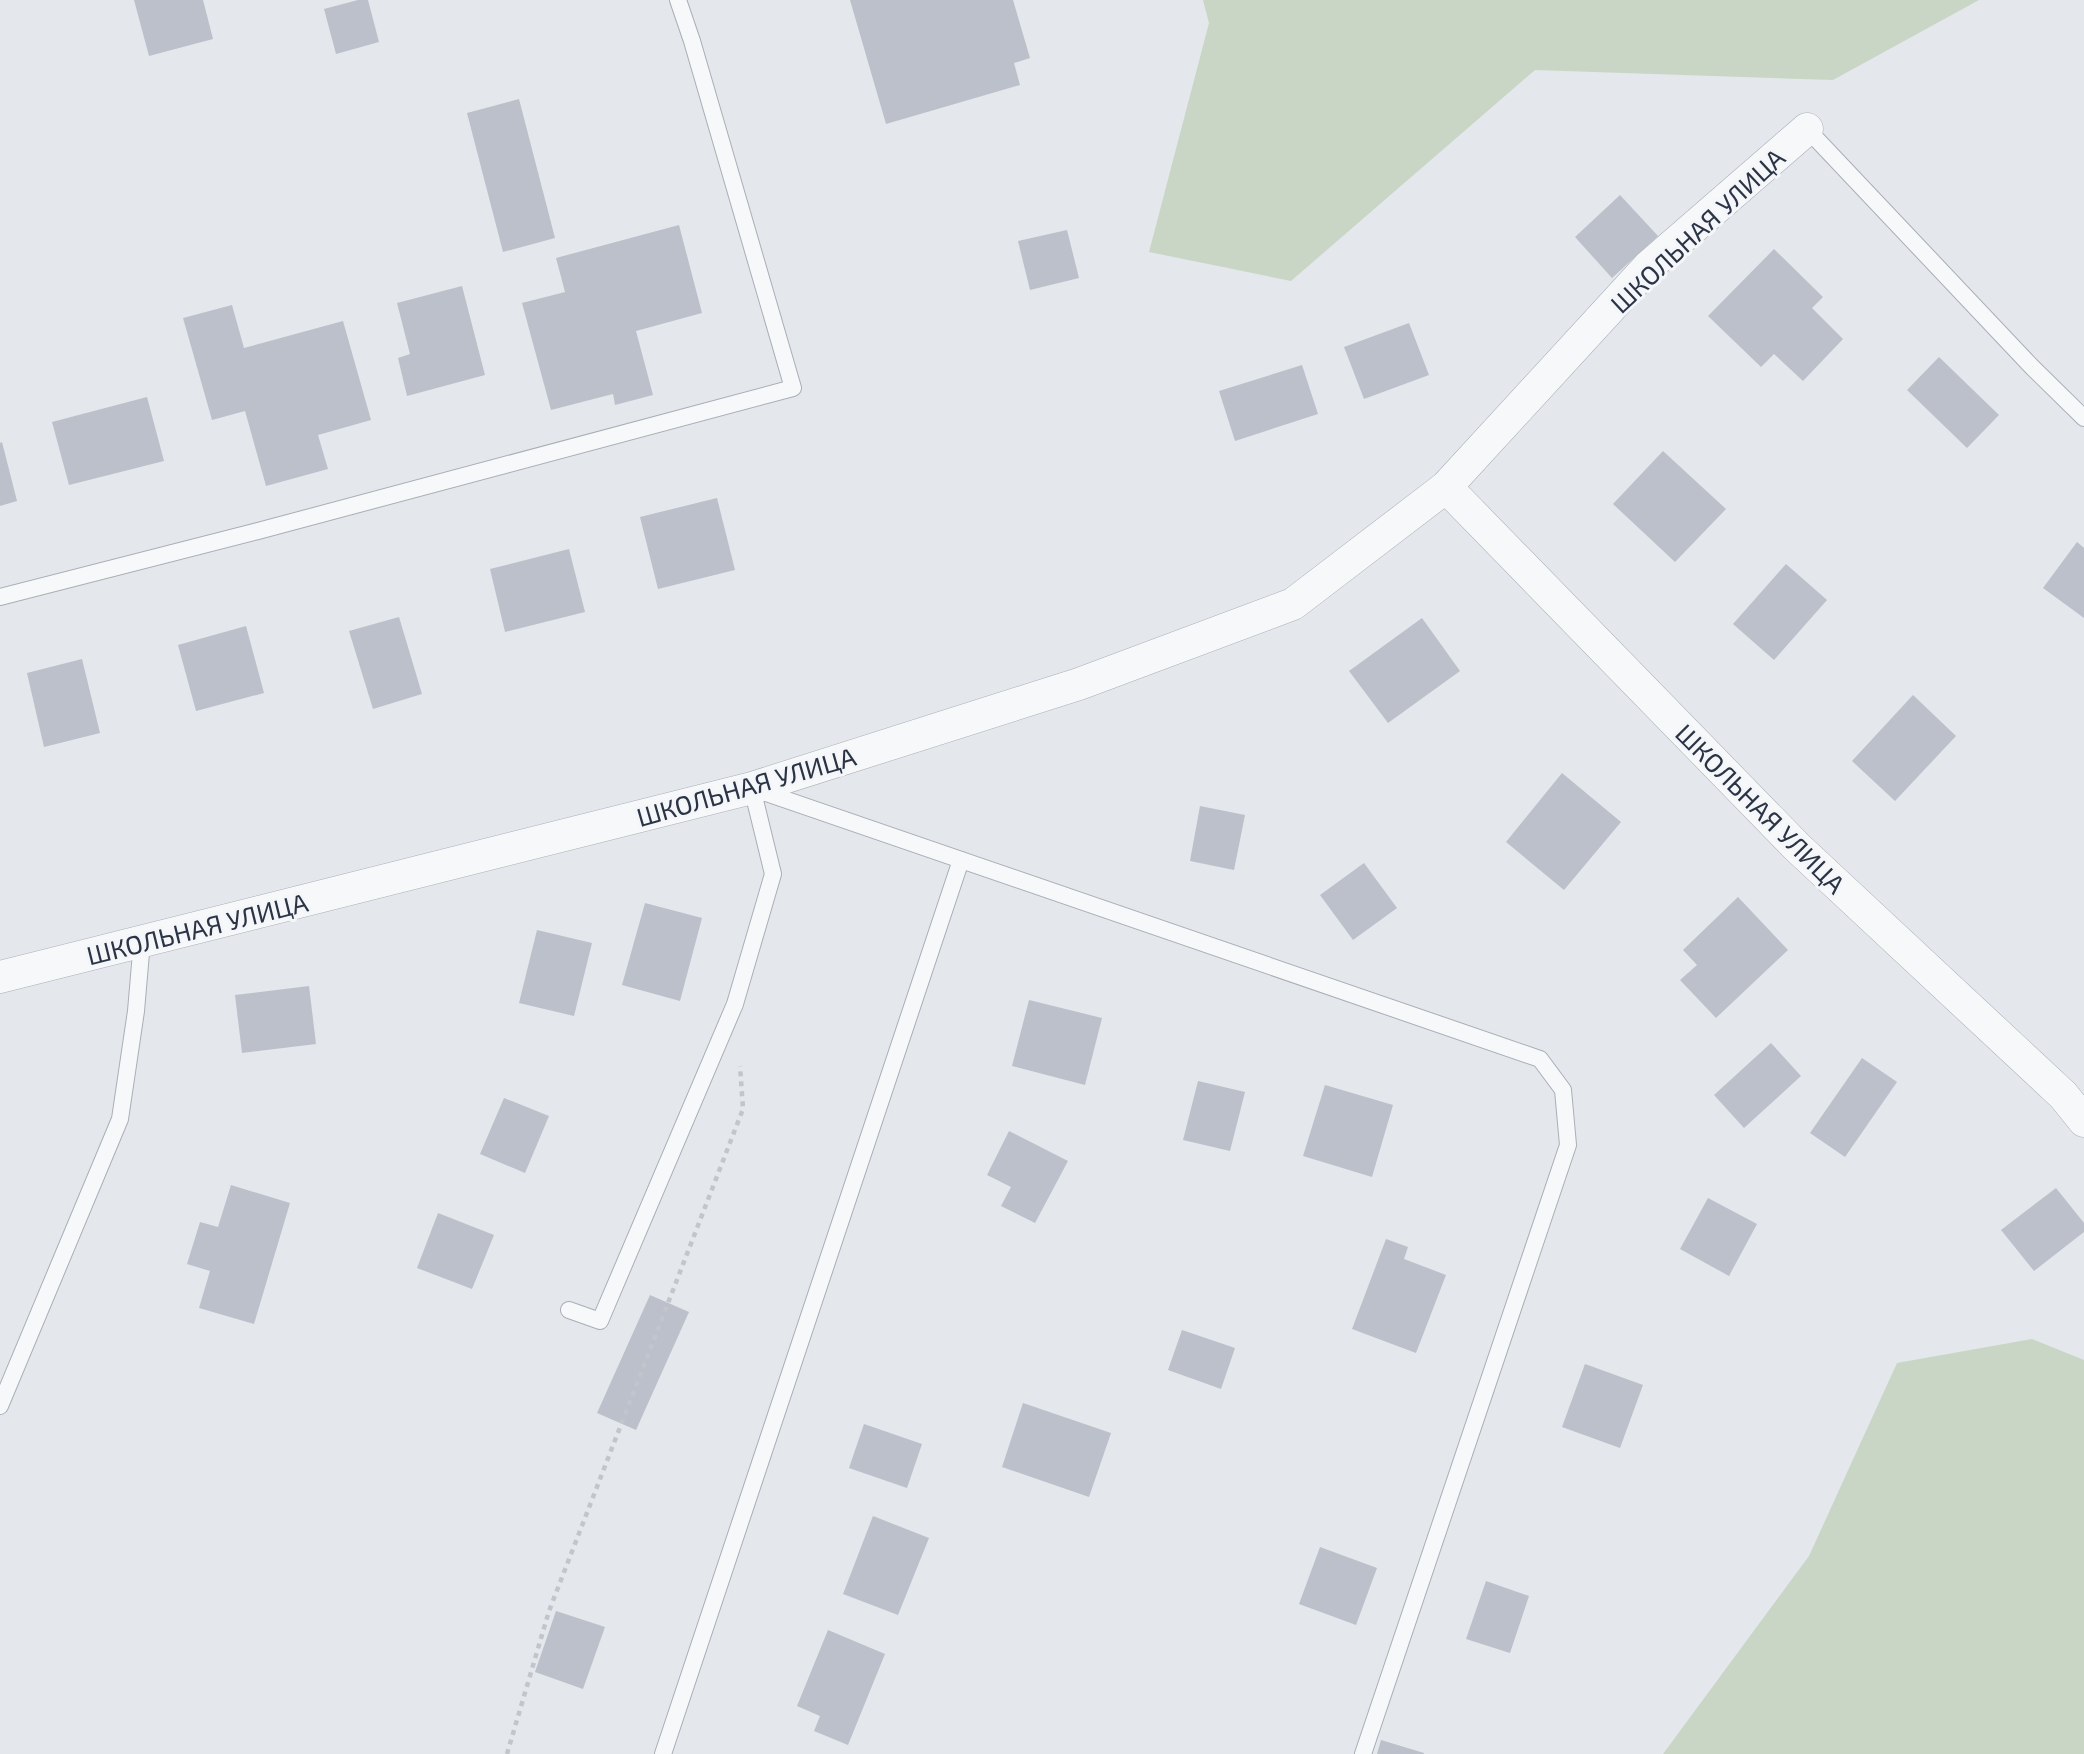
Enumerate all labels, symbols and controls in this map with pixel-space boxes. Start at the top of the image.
street label: ШКОЛЬНАЯ УЛИЦА [1603,141,1791,319]
street label: ШКОЛЬНАЯ УЛИЦА [1670,717,1852,899]
street label: ШКОЛЬНАЯ УЛИЦА [633,740,859,832]
street label: ШКОЛЬНАЯ УЛИЦА [83,886,311,970]

